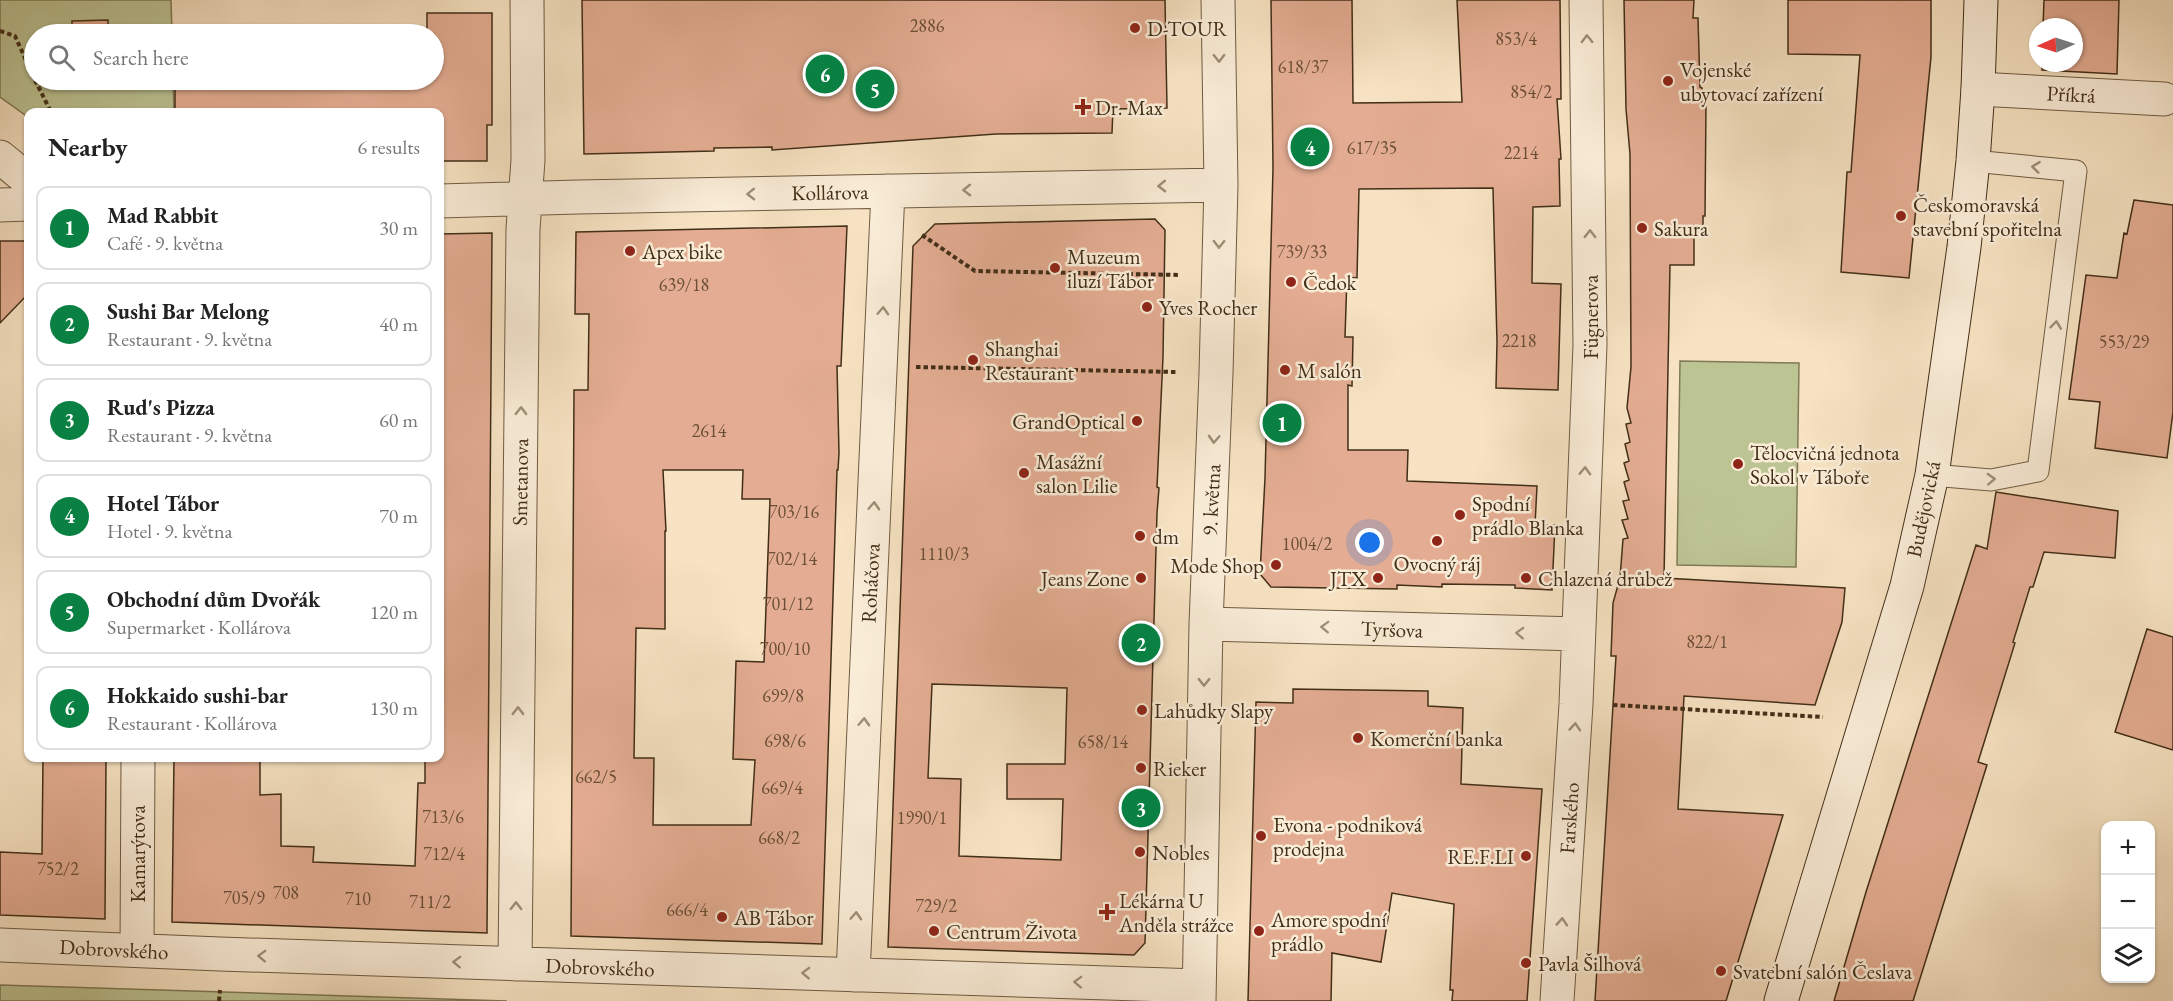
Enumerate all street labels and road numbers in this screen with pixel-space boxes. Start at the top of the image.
street label: Příkrá [2046,79,2097,109]
street label: Kollárova [791,178,869,206]
street label: Fügnerova [1577,274,1604,359]
street label: Smetanova [506,437,534,526]
street label: Budějovická [1900,458,1947,560]
street label: 9. května [1196,463,1226,537]
street label: Roháčova [854,542,886,624]
street label: Tyršova [1360,614,1424,644]
street label: Farského [1553,781,1585,855]
street label: Kamarýtova [124,805,151,903]
street label: Dobrovského [59,933,169,965]
street label: Dobrovského [545,952,655,982]

